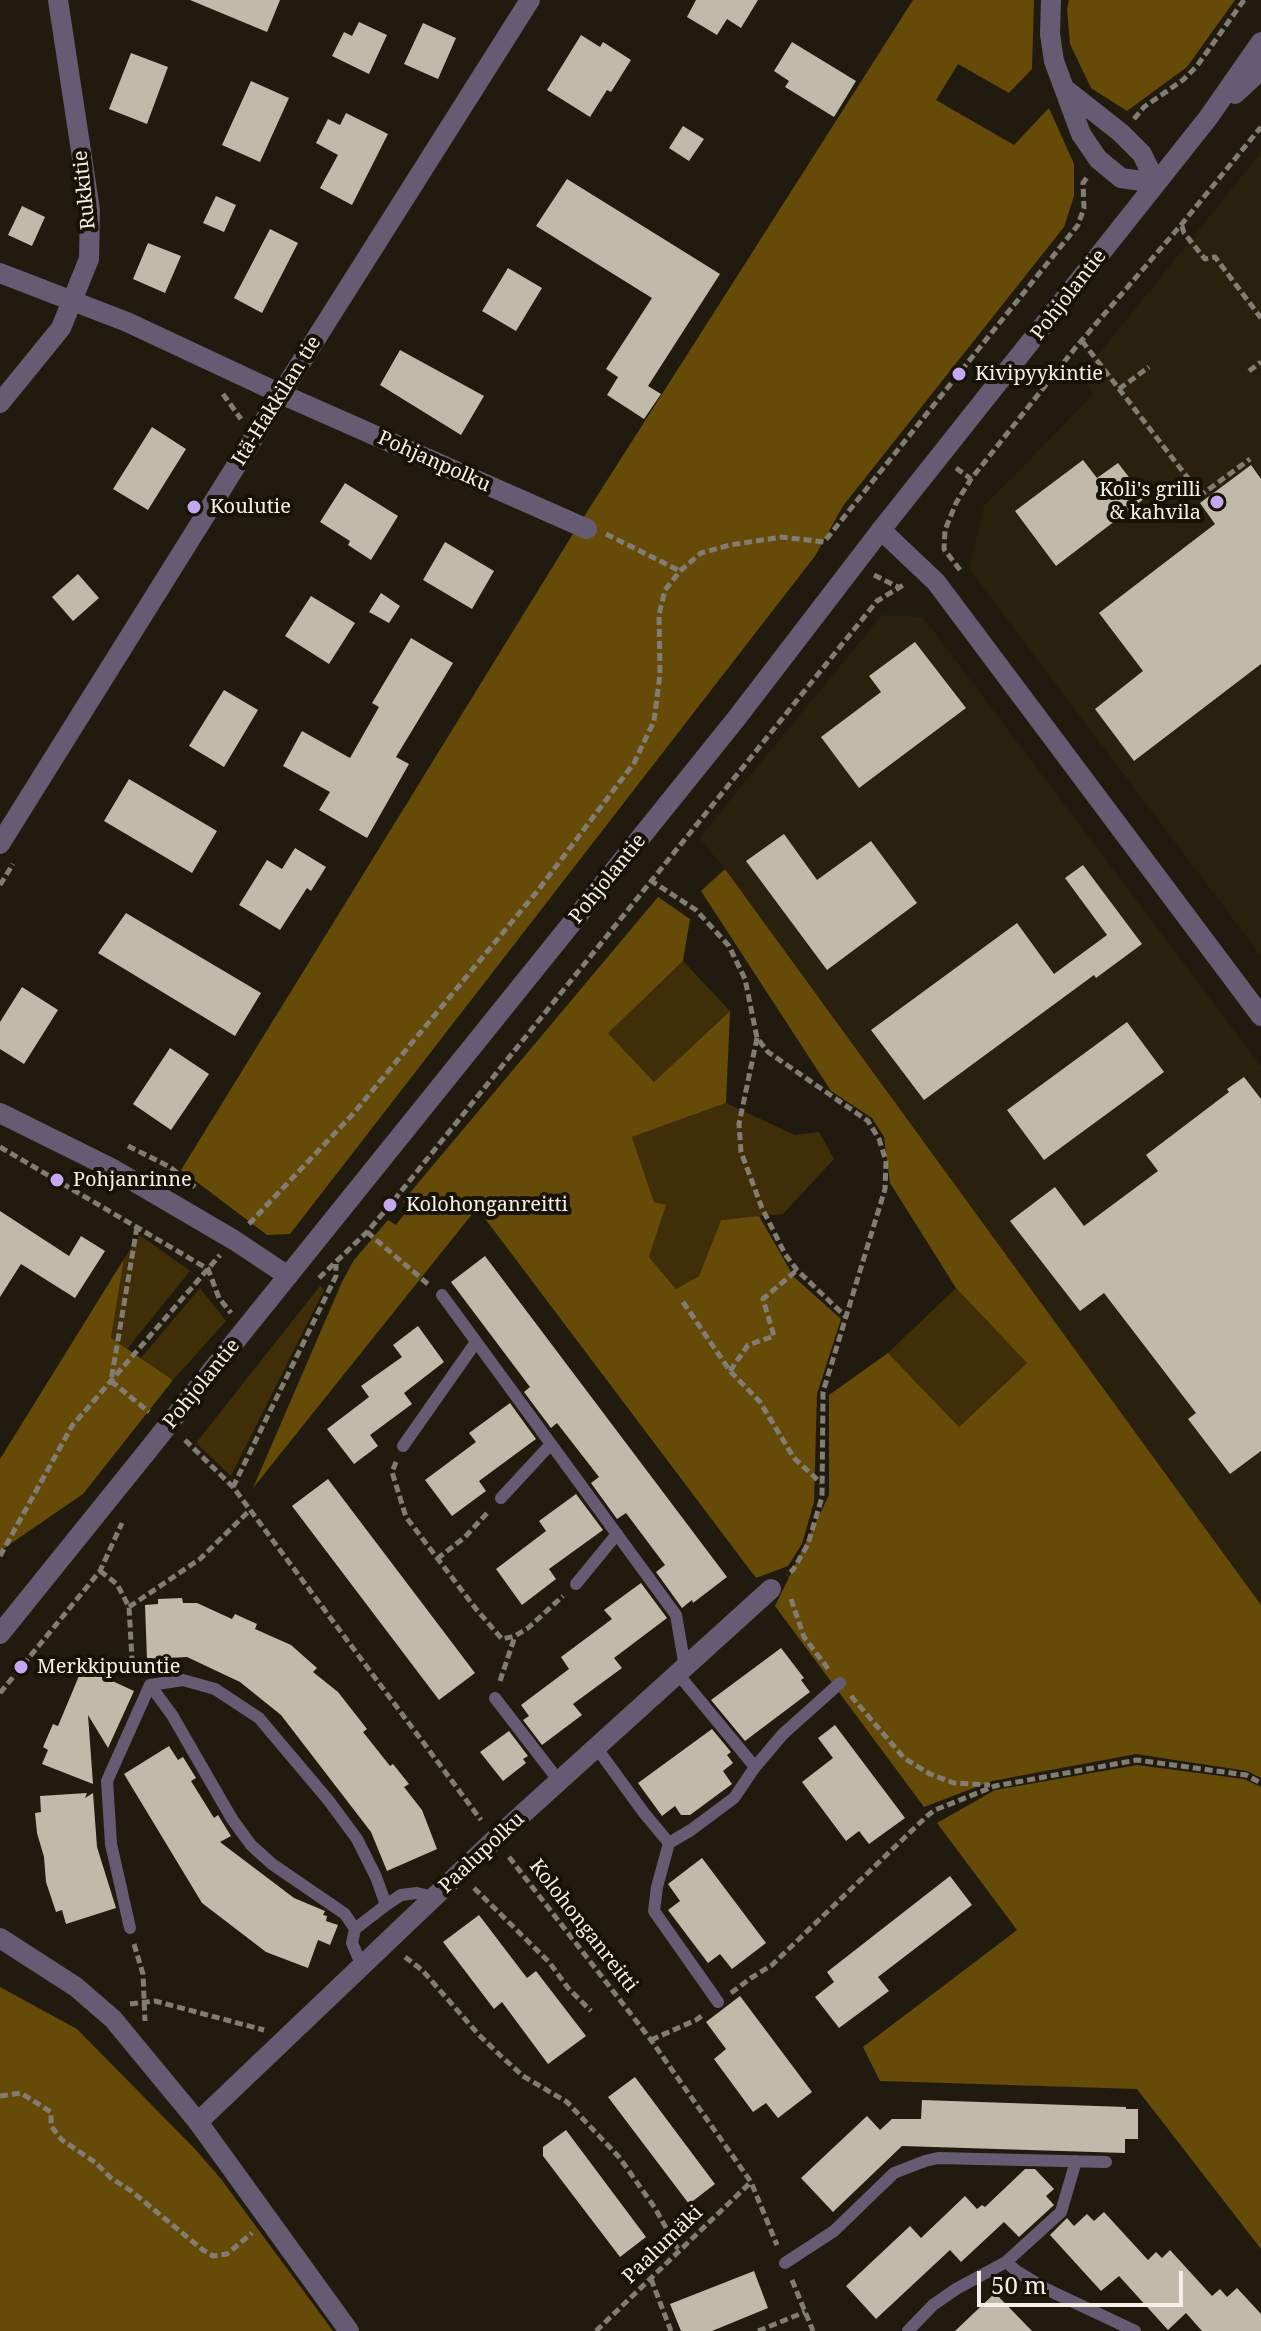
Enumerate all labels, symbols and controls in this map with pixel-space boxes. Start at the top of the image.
street label: Rukkitie [69,149,101,231]
street label: Pohjolantie [1026,245,1112,345]
street label: Itä-Hakkilan tie [227,332,327,470]
place label: Kivipyykintie [975,362,1103,386]
marker: Kivipyykintie [950,365,968,383]
street label: Pohjanpolku [374,426,494,498]
place label: Koli's grilli & kahvila [1099,478,1201,525]
marker: Koli's grilli & kahvila [1208,493,1226,511]
place label: Koulutie [210,495,291,519]
marker: Koulutie [185,498,203,516]
street label: Pohjolantie [565,829,651,929]
place label: Pohjanrinne [73,1168,192,1192]
marker: Pohjanrinne [48,1171,66,1189]
place label: Kolohonganreitti [406,1193,568,1217]
marker: Kolohonganreitti [381,1196,399,1214]
street label: Pohjolantie [159,1334,245,1434]
place label: Merkkipuuntie [37,1655,180,1679]
marker: Merkkipuuntie [12,1658,30,1676]
street label: Paalupolku [434,1807,530,1899]
street label: Kolohonganreitti [524,1855,642,1997]
street label: Paalumäki [618,2201,708,2289]
scale bar [981,2255,1187,2305]
text: 50 m [991,2268,1047,2301]

